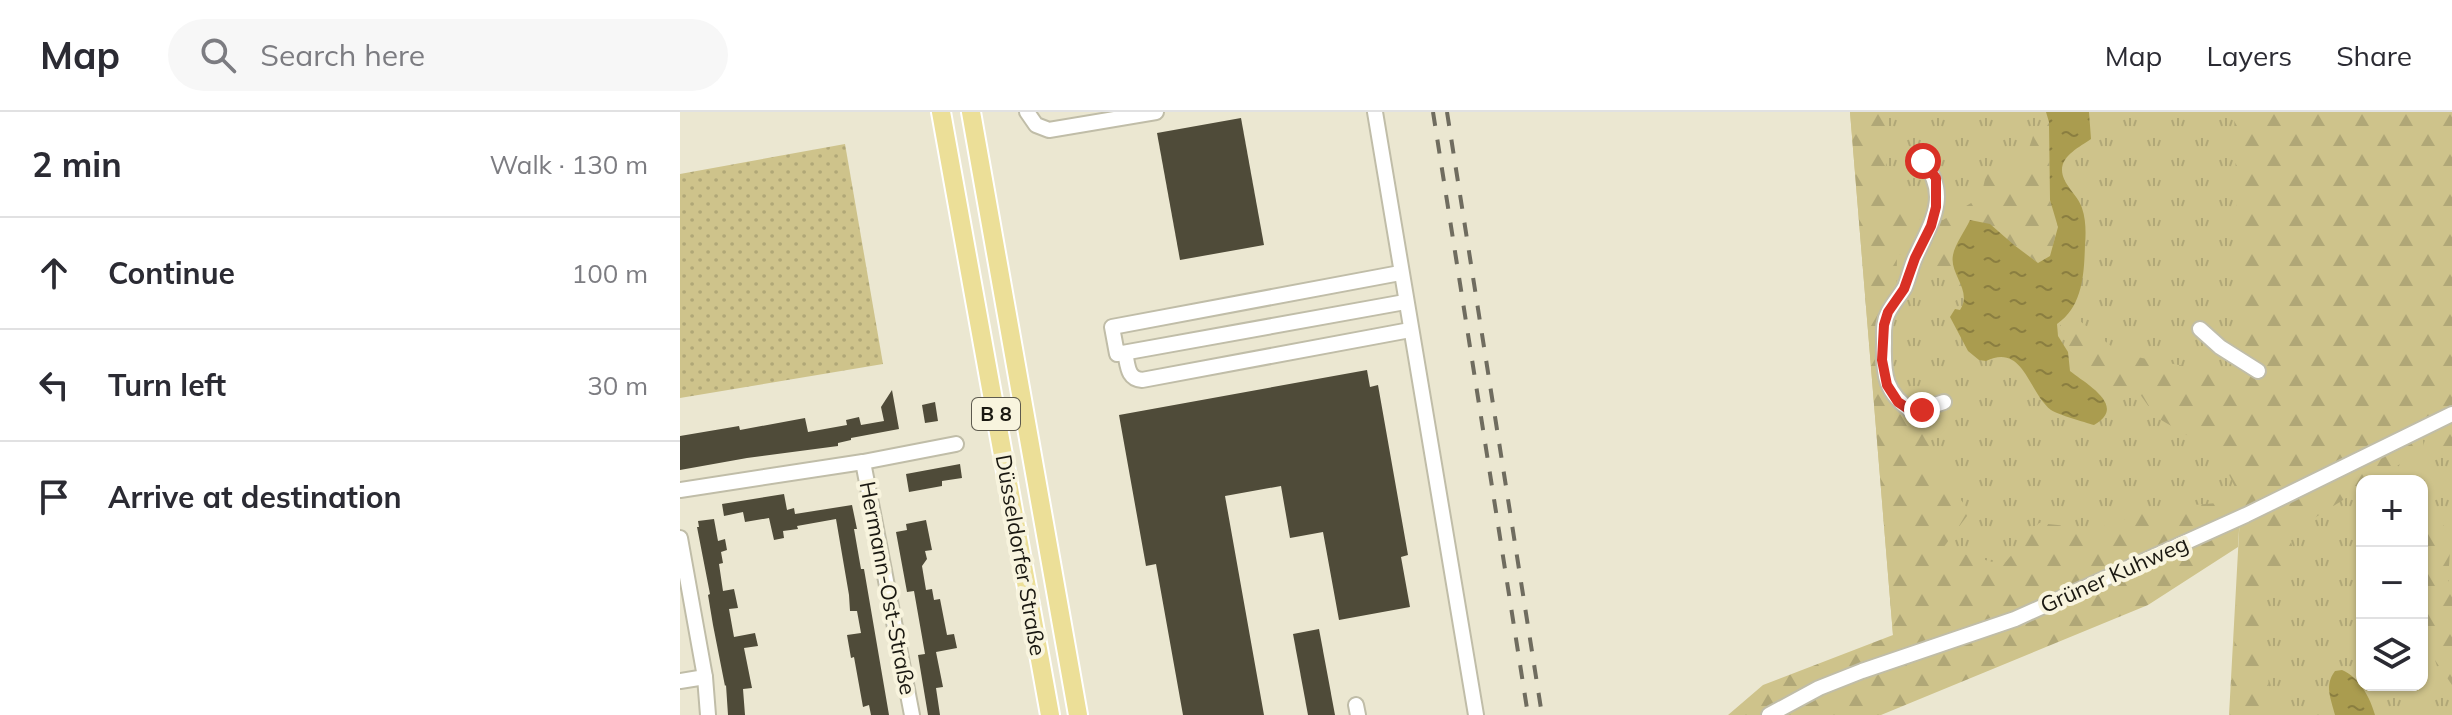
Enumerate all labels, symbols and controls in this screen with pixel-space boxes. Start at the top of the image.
search box [168,19,728,91]
text: Map [40,31,120,79]
icon: search [196,33,240,77]
text: Search here [260,36,425,74]
text: Map [2105,38,2162,73]
text: Layers [2206,38,2292,73]
text: Share [2336,38,2412,73]
text: 2 min [32,143,122,186]
route start [1905,143,1941,179]
text: Walk · 130 m [489,148,648,181]
icon: ahead [32,251,76,295]
text: Continue [108,254,235,292]
text: 100 m [572,257,648,290]
icon: left [32,363,76,407]
text: Turn left [108,366,226,404]
text: 30 m [587,369,648,402]
route end [1904,392,1940,428]
road number: B 8 [972,398,1020,430]
street label: Düsseldorfer Straße [990,452,1052,658]
icon: arrive [32,475,76,519]
map controls [2356,475,2428,691]
button: + [2356,475,2428,547]
text: Arrive at destination [108,478,402,516]
street label: Hermann-Ost-Straße [854,479,922,697]
street label: Grüner Kuhweg [2036,529,2192,619]
button: − [2356,547,2428,619]
button: layers [2356,619,2428,691]

